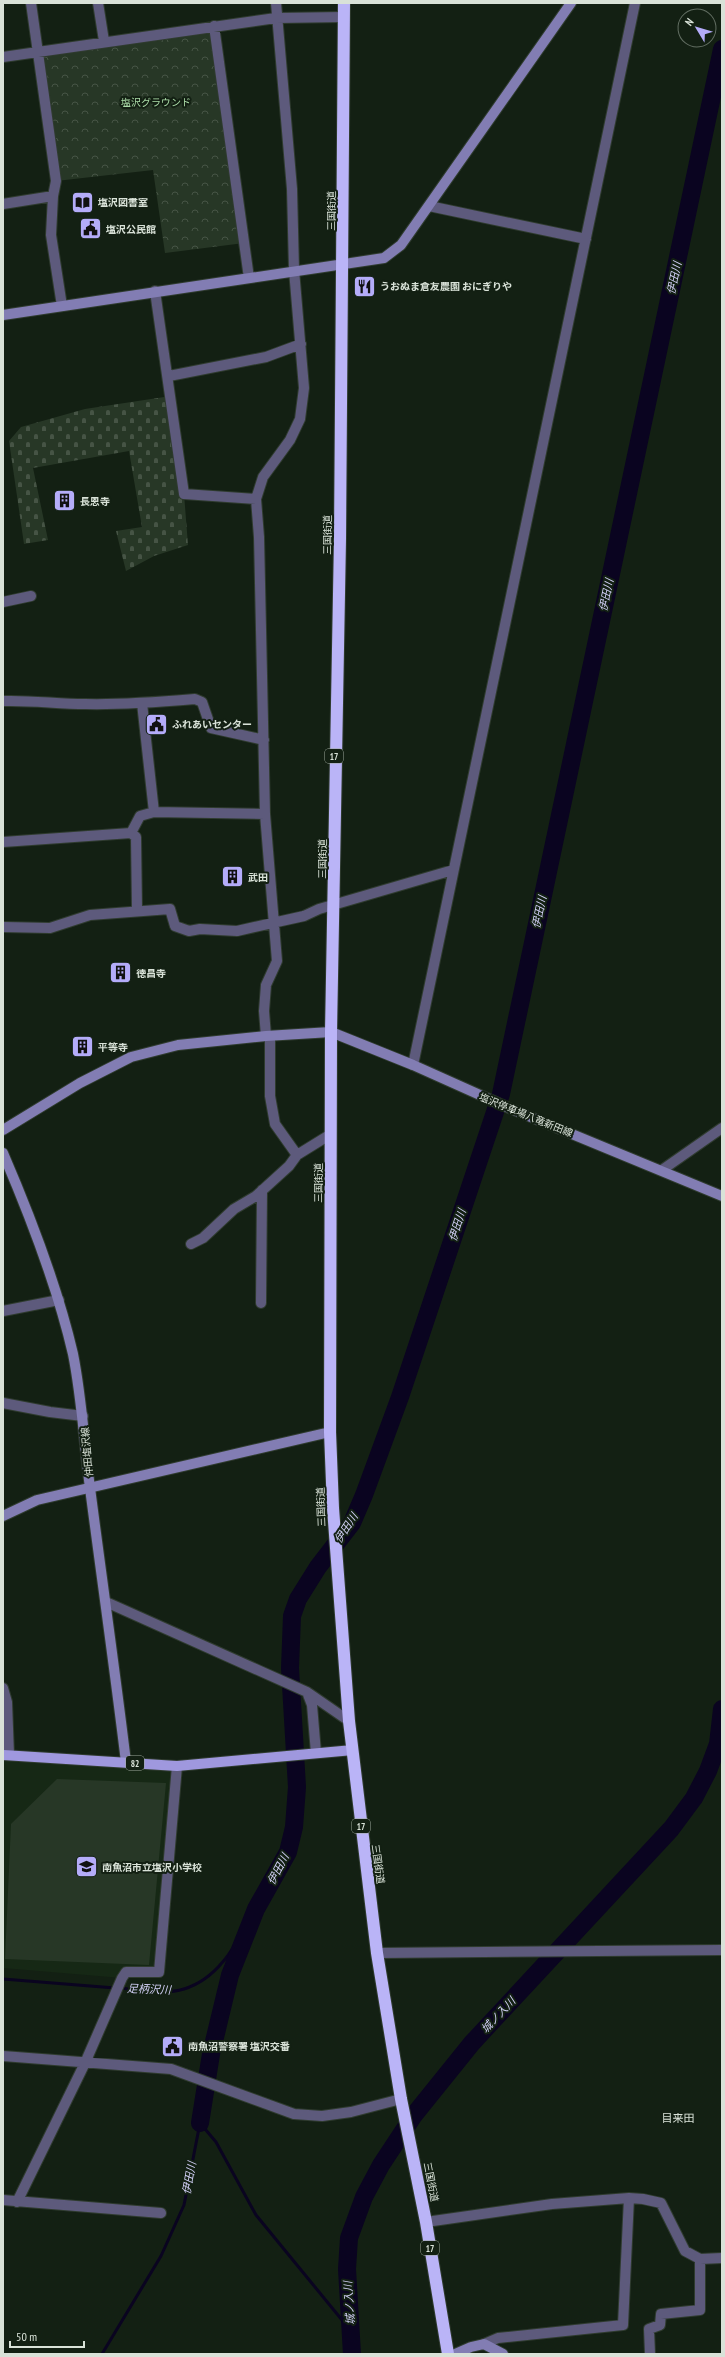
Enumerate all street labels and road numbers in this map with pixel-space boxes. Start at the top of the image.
street label: 三国街道 [325,191,338,231]
street label: 三国街道 [321,515,334,555]
road number: 17 [325,749,343,763]
street label: 三国街道 [316,839,329,879]
street label: 塩沢停車場八竜新田線 [477,1090,575,1140]
street label: 三国街道 [312,1163,325,1203]
street label: 仲田塩沢線 [78,1427,96,1477]
street label: 三国街道 [314,1487,328,1527]
road number: 82 [126,1756,144,1770]
road number: 17 [352,1819,370,1833]
street label: 三国街道 [369,1843,387,1885]
street label: 三国街道 [421,2161,441,2203]
road number: 17 [421,2241,439,2255]

